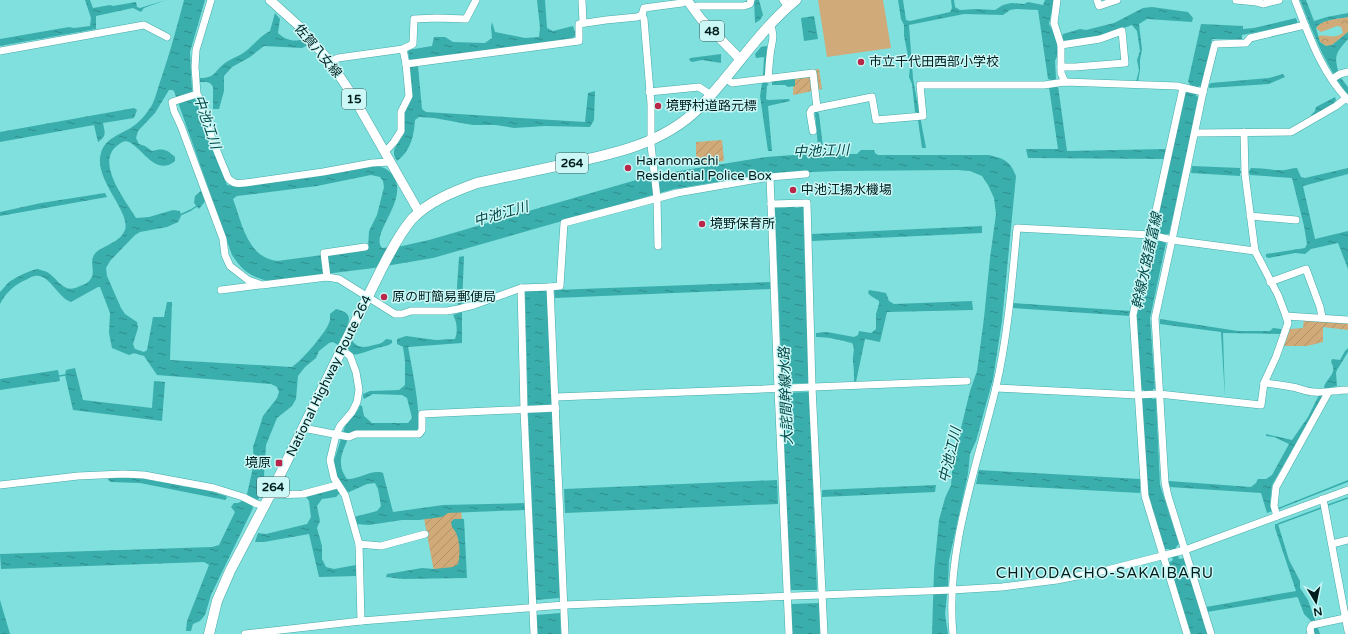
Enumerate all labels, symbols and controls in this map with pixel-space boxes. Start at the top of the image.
street label: 佐賀八女線 [291,21,345,81]
road number: 48 [700,21,724,41]
place label: 市立千代田西部小学校 [869,54,999,70]
marker: 市立千代田西部小学校 [856,57,866,67]
road number: 15 [342,89,366,109]
water label: 中池江川 [190,93,225,153]
place label: 境野村道路元標 [666,98,757,114]
marker: 境野村道路元標 [653,101,663,111]
water label: 中池江川 [793,141,851,160]
road number: 264 [556,153,588,173]
place label: Haranomachi Residential Police Box [636,153,772,184]
marker: Haranomachi Residential Police Box [623,163,633,173]
place label: 中池江揚水機場 [801,182,892,198]
marker: 中池江揚水機場 [788,185,798,195]
water label: 中池江川 [472,198,532,230]
water label: 幹線水路諸富線 [1128,209,1166,311]
place label: 境野保育所 [710,216,775,232]
marker: 境野保育所 [697,219,707,229]
place label: 原の町簡易郵便局 [392,289,496,305]
marker: 原の町簡易郵便局 [379,292,389,302]
street label: National Highway Route 264 [283,293,375,459]
water label: 大詫間幹線水路 [776,346,796,445]
water label: 中池江川 [935,424,965,484]
place label: 境原 [245,455,271,471]
marker: 境原 [274,458,284,468]
road number: 264 [257,477,289,497]
district label: CHIYODACHO-SAKAIBARU [996,564,1214,582]
north arrow [1296,582,1336,622]
text: N [1312,604,1323,619]

